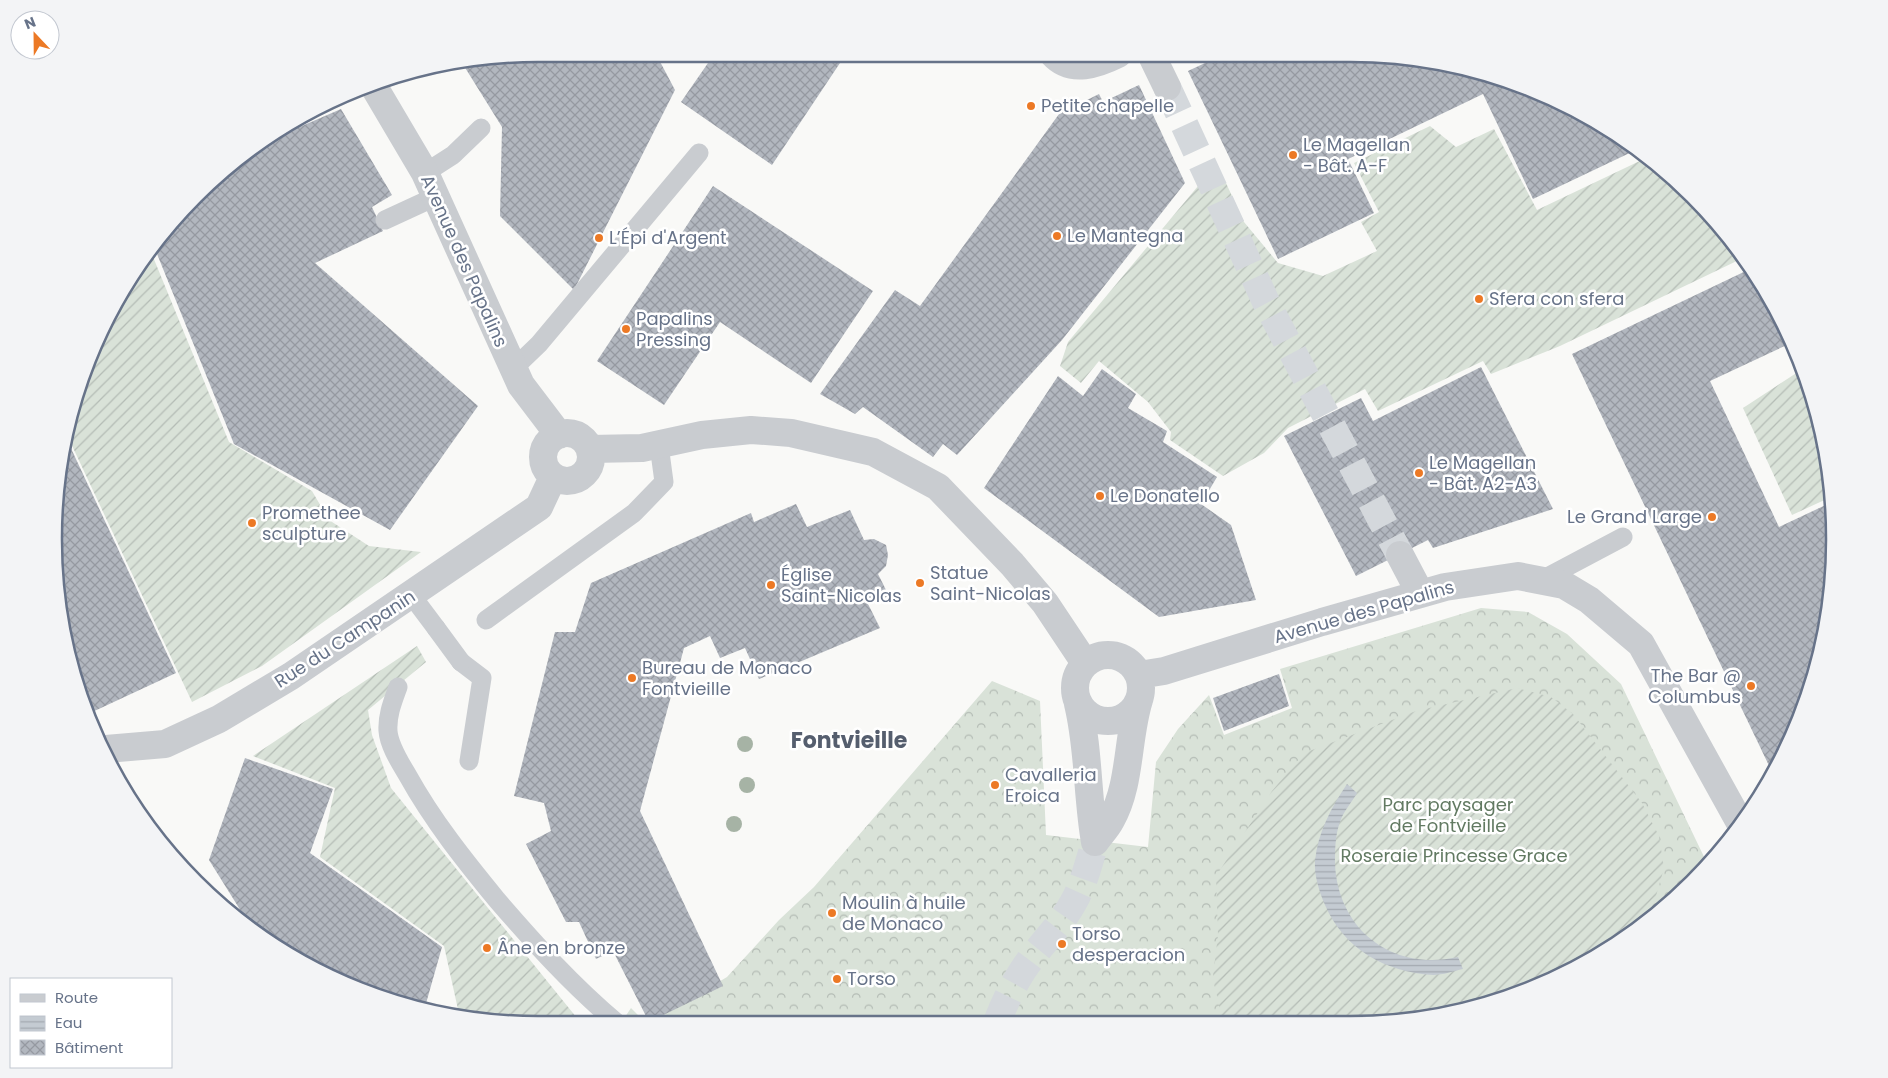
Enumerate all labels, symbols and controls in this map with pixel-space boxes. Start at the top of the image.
north arrow [10,10,60,60]
text: N [22,12,39,34]
place label: Petite chapelle [1041,93,1174,118]
marker: Petite chapelle [1025,100,1037,112]
place label: Le Magellan - Bât. A-F [1303,132,1410,178]
marker: Le Magellan - Bât. A-F [1287,149,1299,161]
street label: Avenue des Papalins [415,170,514,351]
place label: Le Mantegna [1067,223,1184,248]
place label: L’Épi d'Argent [609,225,727,250]
marker: Le Mantegna [1051,230,1063,242]
marker: L’Épi d'Argent [593,232,605,244]
place label: Sfera con sfera [1489,286,1624,311]
marker: Sfera con sfera [1473,293,1485,305]
place label: Papalins Pressing [636,306,713,352]
marker: Papalins Pressing [620,323,632,335]
place label: Le Magellan - Bât. A2-A3 [1429,450,1537,496]
marker: Le Magellan - Bât. A2-A3 [1413,467,1425,479]
place label: Le Donatello [1110,483,1220,508]
marker: Le Donatello [1094,490,1106,502]
place label: Promethee sculpture [262,500,361,546]
place label: Le Grand Large [1567,504,1702,529]
marker: Le Grand Large [1706,511,1718,523]
marker: Promethee sculpture [246,517,258,529]
place label: Statue Saint-Nicolas [930,560,1051,606]
place label: Église Saint-Nicolas [781,562,902,608]
street label: Avenue des Papalins [1271,574,1457,649]
marker: Statue Saint-Nicolas [914,577,926,589]
marker: Église Saint-Nicolas [765,579,777,591]
street label: Rue du Campanin [269,584,420,694]
place label: Bureau de Monaco Fontvieille [642,655,812,701]
place label: The Bar @ Columbus [1648,663,1741,709]
marker: Bureau de Monaco Fontvieille [626,672,638,684]
marker: The Bar @ Columbus [1745,680,1757,692]
district label: Fontvieille [791,725,907,756]
place label: Cavalleria Eroica [1005,762,1097,808]
marker: Cavalleria Eroica [989,779,1001,791]
park label: Parc paysager de Fontvieille [1382,792,1514,838]
park label: Roseraie Princesse Grace [1340,843,1568,868]
place label: Moulin à huile de Monaco [842,890,966,936]
marker: Moulin à huile de Monaco [826,907,838,919]
place label: Torso desperacion [1072,921,1185,967]
place label: Âne en bronze [497,935,625,960]
marker: Torso desperacion [1056,938,1068,950]
marker: Âne en bronze [481,942,493,954]
place label: Torso [847,966,896,991]
marker: Torso [831,973,843,985]
legend [10,978,172,1068]
text: Route [55,987,98,1008]
text: Eau [55,1012,82,1033]
text: Bâtiment [55,1037,123,1058]

